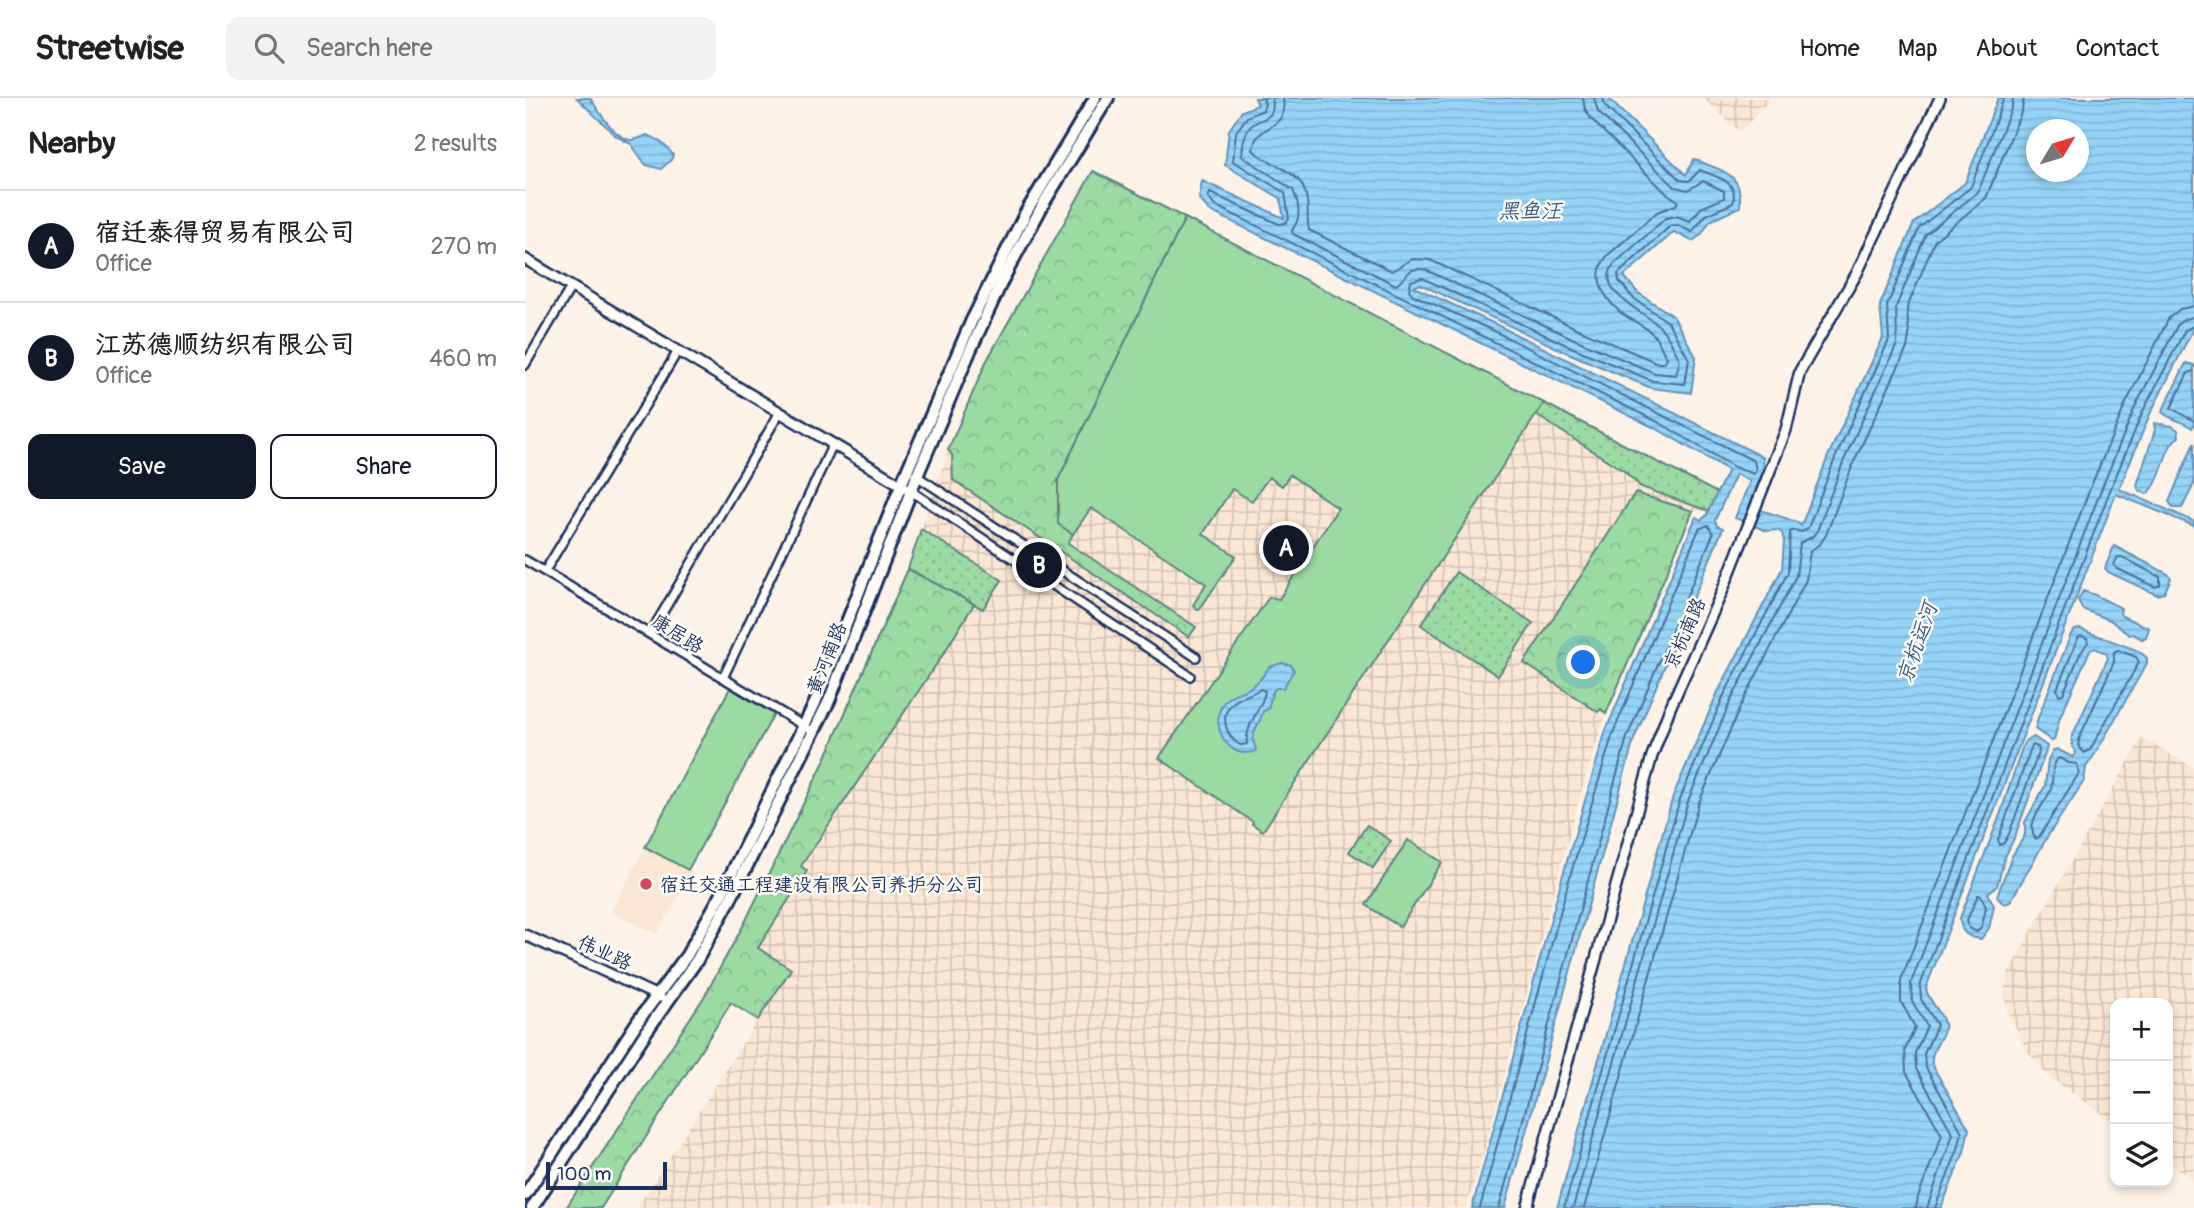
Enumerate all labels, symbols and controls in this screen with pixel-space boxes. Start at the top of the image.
search box [226,17,716,80]
text: Streetwise [35,28,184,69]
icon: search [250,29,288,67]
text: Search here [306,32,433,64]
text: Home [1799,34,1860,63]
text: Map [1898,34,1938,63]
text: About [1976,34,2038,63]
text: Contact [2076,34,2159,63]
north arrow [2026,119,2089,182]
text: Nearby [28,125,115,162]
text: 2 results [414,129,497,158]
water label: 黑鱼汪 [1499,198,1563,225]
text: 宿迁泰得贸易有限公司 [95,217,355,249]
text: A [44,232,58,261]
text: 270 m [431,232,497,261]
text: Office [95,249,152,278]
text: 江苏德顺纺织有限公司 [95,329,355,361]
text: B [44,344,58,373]
text: 460 m [429,344,497,373]
text: Office [95,361,152,390]
button: Save [28,434,256,499]
button: Share [270,434,497,499]
pin: A [1263,522,1309,574]
pin: B [1016,539,1062,591]
street label: 京杭南路 [1658,594,1711,673]
water label: 京杭运河 [1891,596,1945,687]
street label: 康居路 [647,609,708,659]
street label: 黄河南路 [802,619,852,698]
your location [1566,645,1600,679]
place label: 宿迁交通工程建设有限公司养护分公司 [660,873,983,897]
marker: 宿迁交通工程建设有限公司养护分公司 [638,876,654,892]
street label: 伟业路 [574,930,635,976]
map controls [2110,998,2173,1187]
button: + [2110,998,2173,1061]
button: − [2110,1061,2173,1124]
button: layers [2110,1124,2173,1187]
scale bar [546,1159,667,1191]
text: 100 m [557,1162,611,1186]

